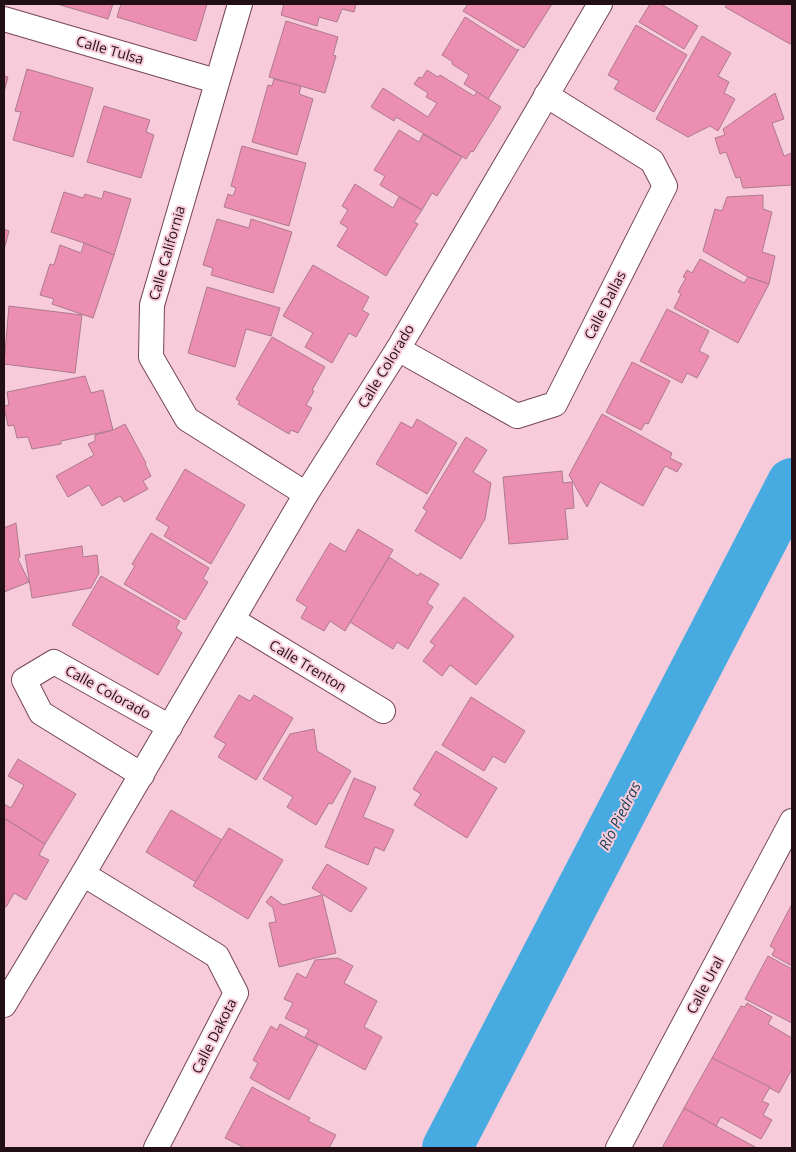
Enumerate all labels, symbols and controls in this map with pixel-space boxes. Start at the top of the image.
street label: Calle Tulsa [74,31,146,68]
street label: Calle California [144,203,189,302]
street label: Calle Dallas [579,267,630,342]
street label: Calle Colorado [353,320,418,411]
street label: Calle Trenton [266,635,350,696]
street label: Calle Colorado [62,660,154,723]
water label: Río Piedras [593,778,645,853]
street label: Calle Ural [682,953,728,1017]
street label: Calle Dakota [187,995,241,1076]

